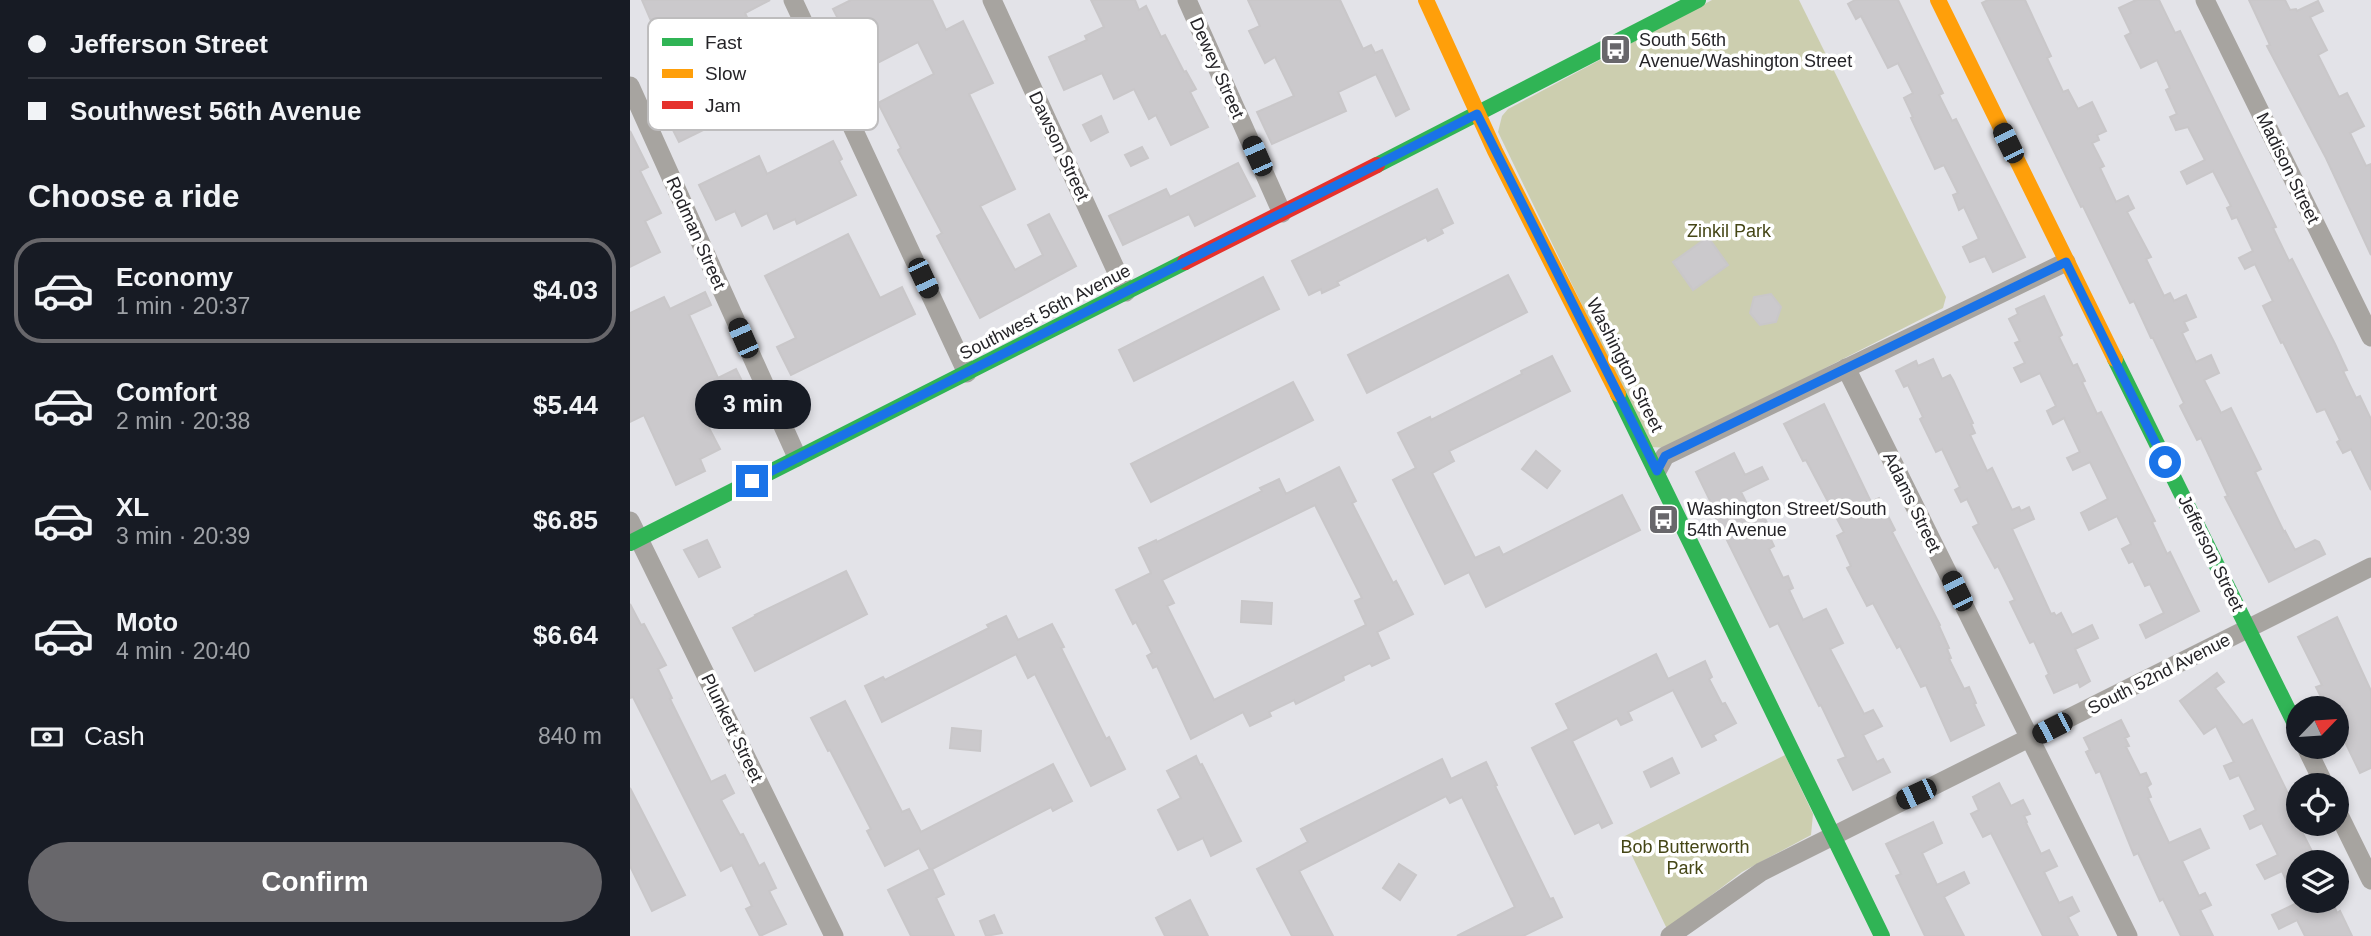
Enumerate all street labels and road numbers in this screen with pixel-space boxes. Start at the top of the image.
street label: Dewey Street [1186,15,1248,121]
street label: Dawson Street [1025,88,1093,204]
street label: Madison Street [2252,109,2324,227]
street label: Rodman Street [662,174,730,292]
street label: Southwest 56th Avenue [956,260,1134,364]
street label: Washington Street [1583,295,1667,435]
street label: Adams Street [1879,449,1945,555]
street label: Jefferson Street [2174,492,2248,614]
street label: South 52nd Avenue [2085,629,2233,719]
street label: Plunkett Street [697,671,767,785]

